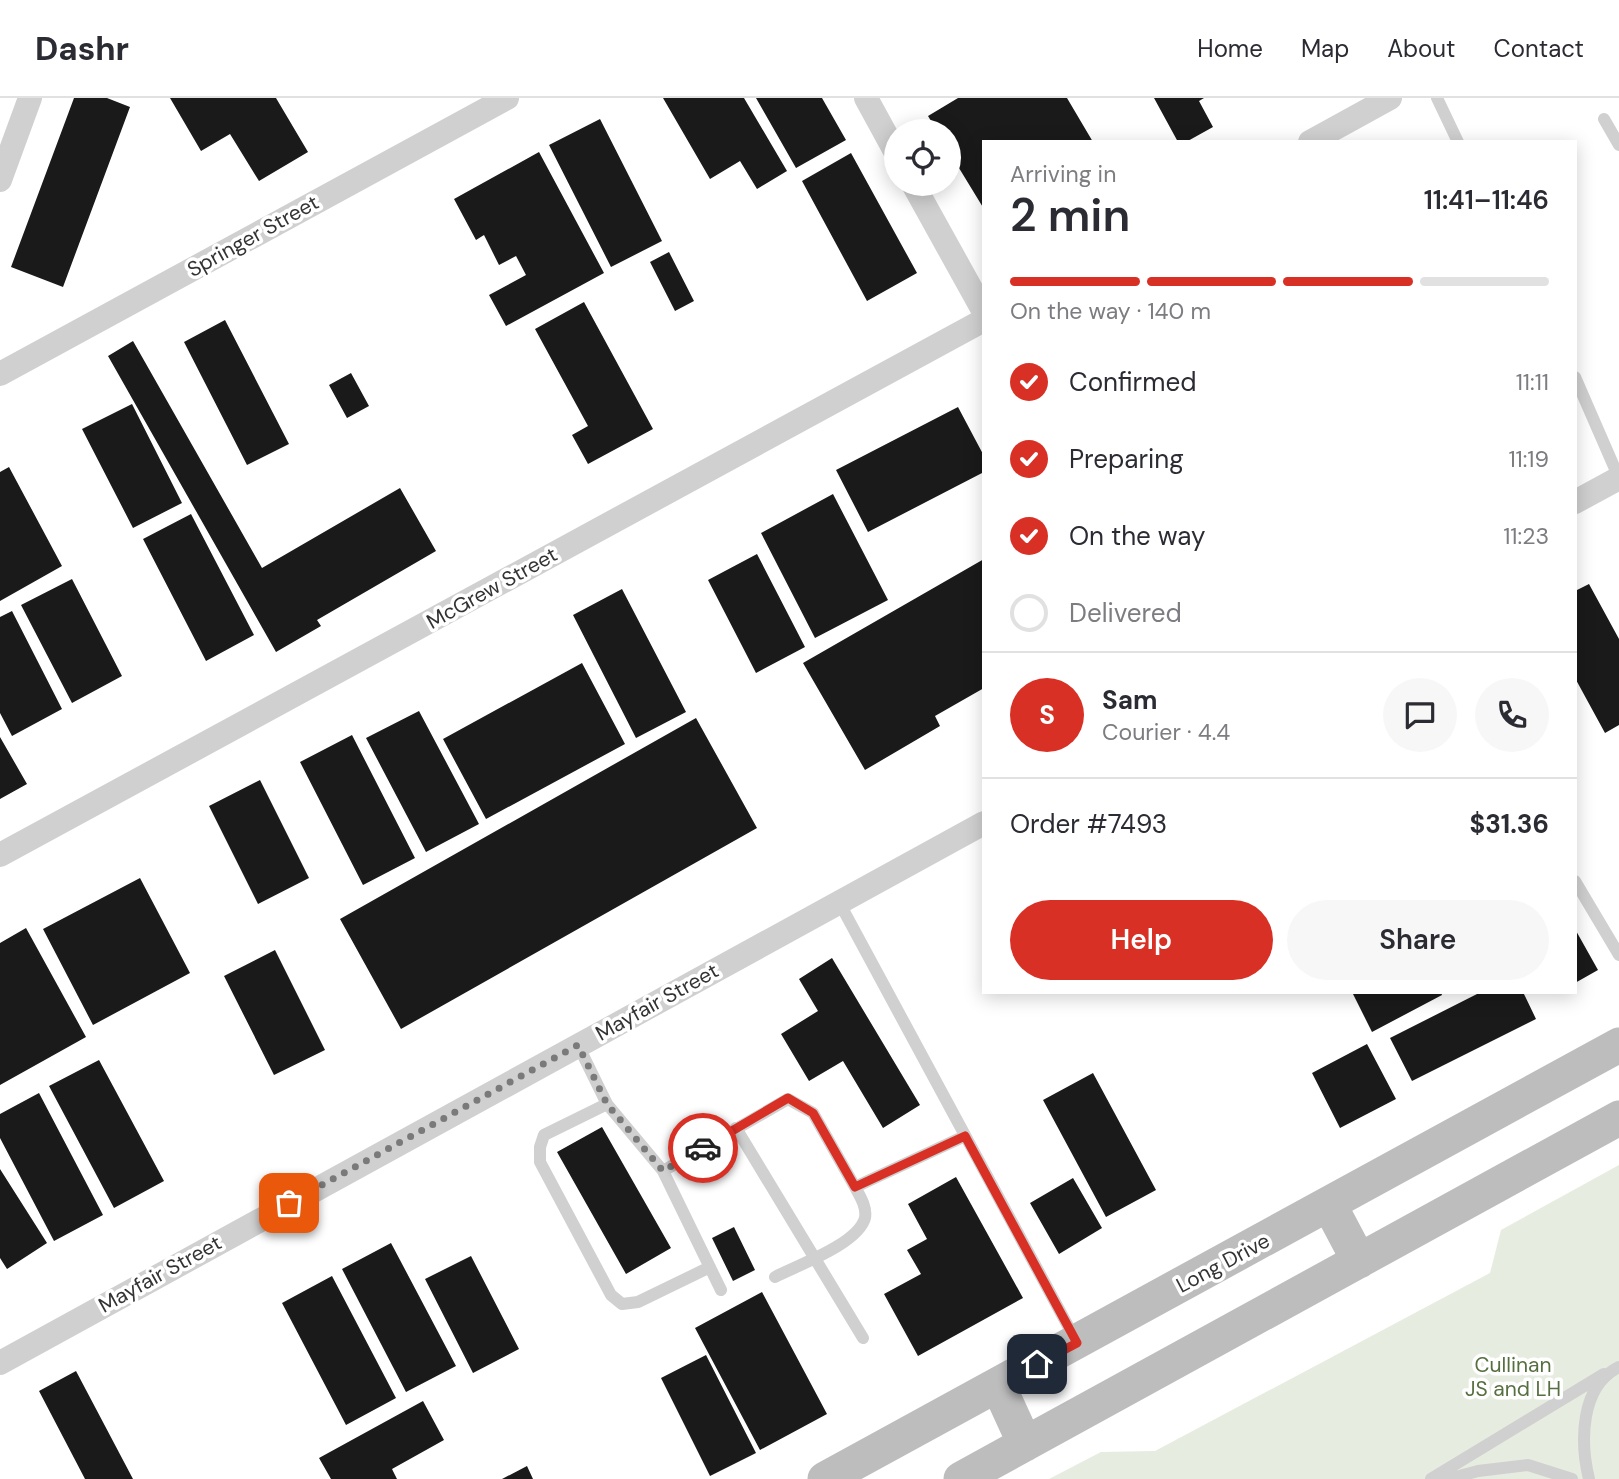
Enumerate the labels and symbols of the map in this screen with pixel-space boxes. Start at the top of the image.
street label: Springer Street [182,188,324,284]
street label: McGrew Street [422,540,562,636]
street label: Mayfair Street [591,957,723,1047]
courier [668,1113,738,1183]
pin [259,1173,319,1233]
street label: Long Drive [1171,1227,1275,1299]
street label: Mayfair Street [94,1229,226,1319]
pin [1007,1334,1067,1394]
park label: Cullinan JS and LH [1465,1351,1561,1403]

